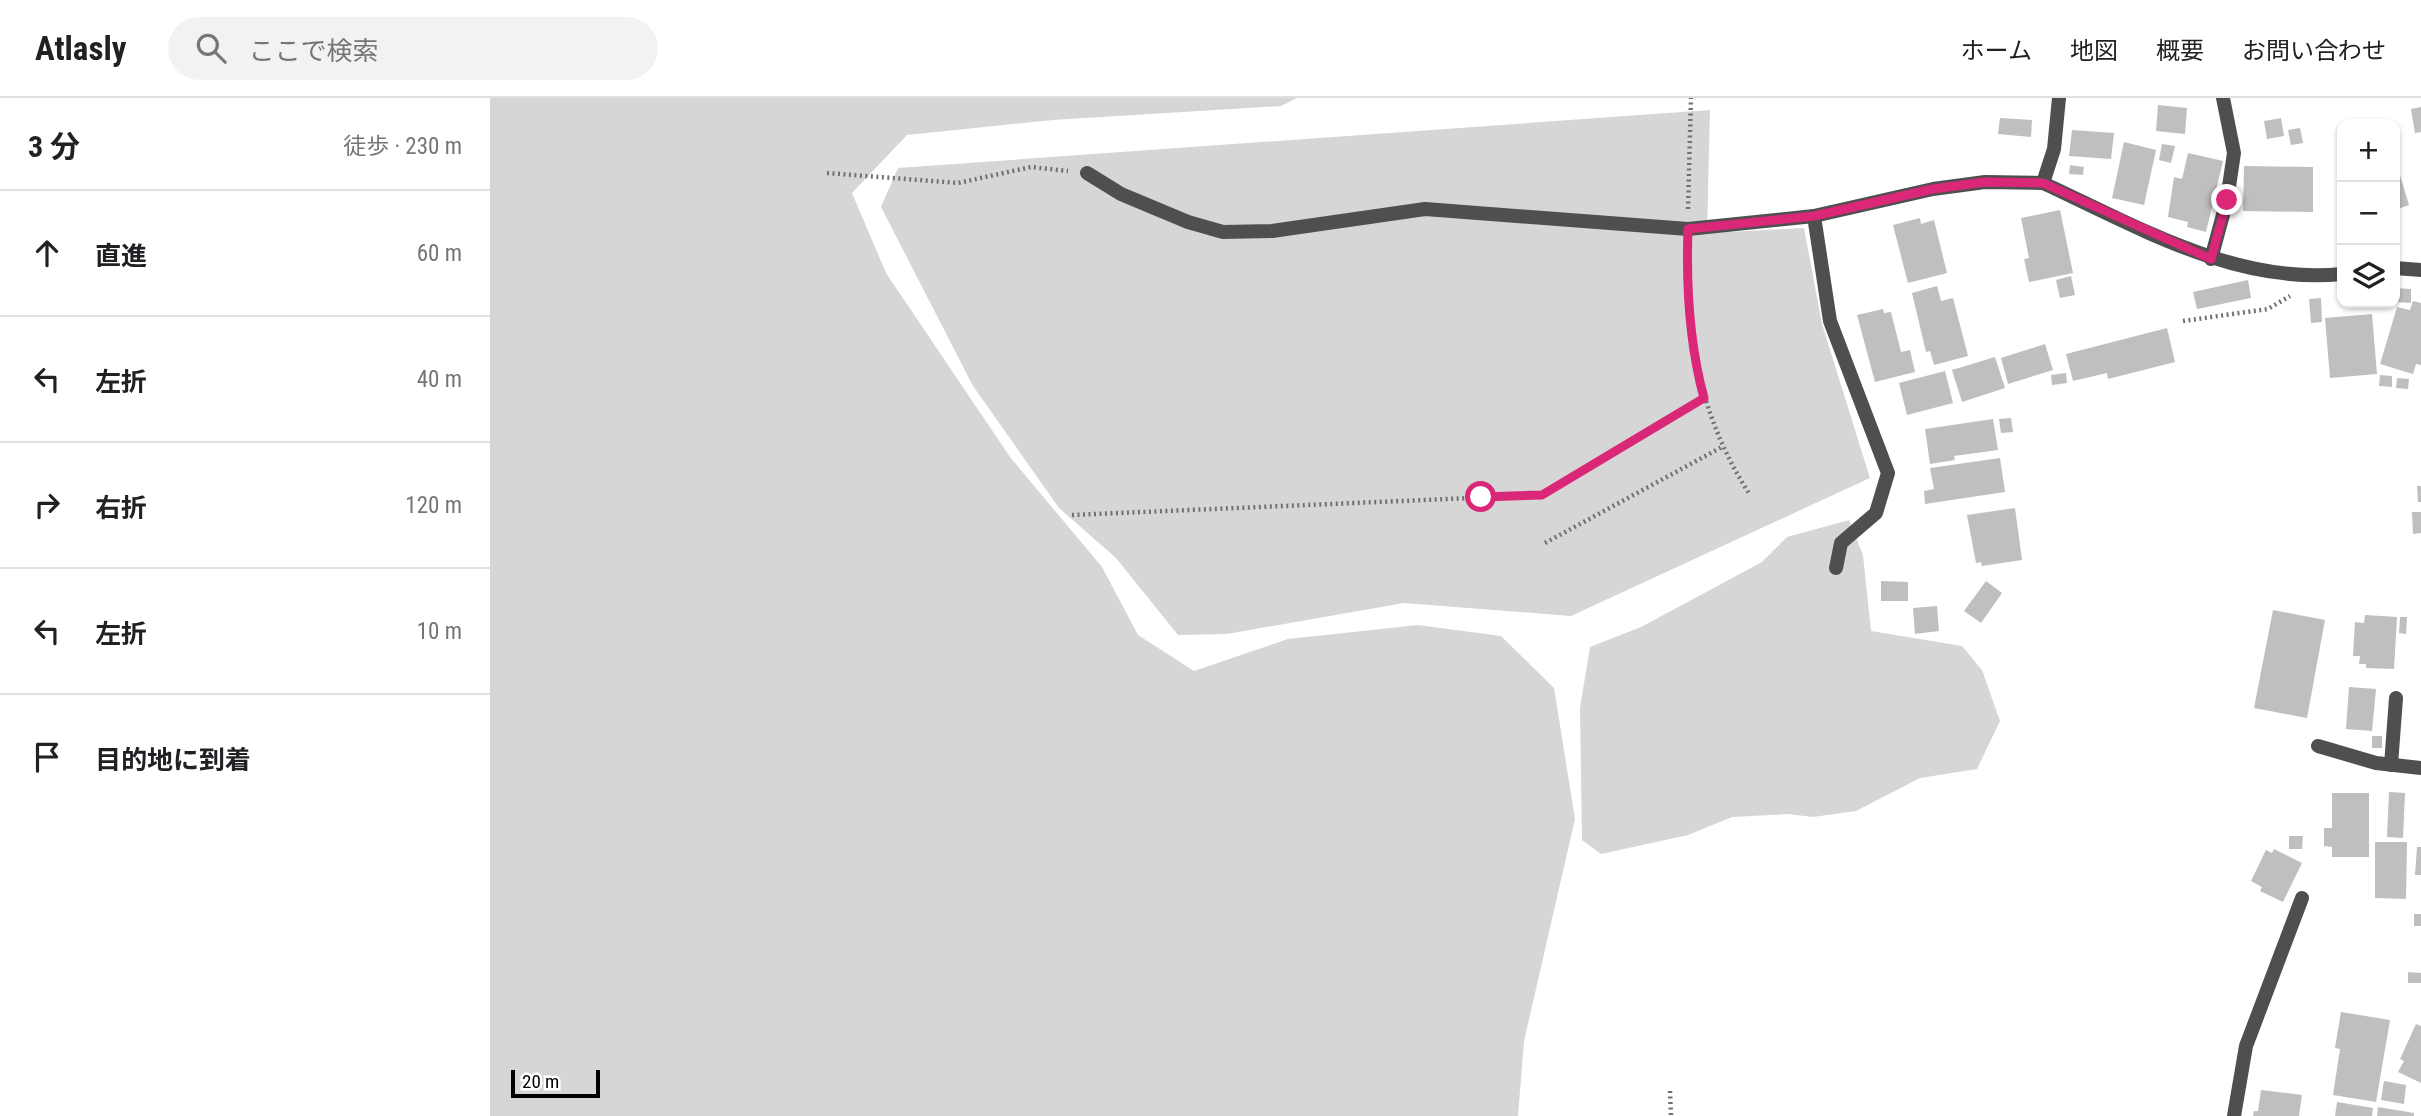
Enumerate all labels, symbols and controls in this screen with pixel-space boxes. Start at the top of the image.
search box [168,17,658,80]
text: Atlasly [35,29,126,68]
icon: search [192,29,230,67]
text: ここで検索 [248,36,378,66]
text: ホーム [1961,37,2032,65]
text: 地図 [2070,37,2118,65]
text: 概要 [2156,37,2204,65]
text: お問い合わせ [2242,37,2386,65]
map controls [2337,119,2400,308]
button: + [2337,119,2400,182]
text: 3 分 [28,129,80,164]
text: 徒歩 · 230 m [343,133,462,160]
button: − [2337,182,2400,245]
route end [2211,184,2242,215]
icon: ahead [28,234,66,272]
text: 60 m [417,240,462,267]
text: 直進 [95,241,147,271]
button: layers [2337,245,2400,308]
icon: left [28,360,66,398]
text: 40 m [417,366,462,393]
text: 左折 [95,367,147,397]
route start [1465,481,1496,512]
icon: right [28,486,66,524]
text: 120 m [405,492,462,519]
text: 右折 [95,493,147,523]
icon: left [28,612,66,650]
text: 10 m [417,618,462,645]
text: 左折 [95,619,147,649]
icon: arrive [28,738,66,776]
text: 目的地に到着 [95,745,251,775]
scale bar [511,1067,600,1099]
text: 20 m [522,1070,559,1093]

